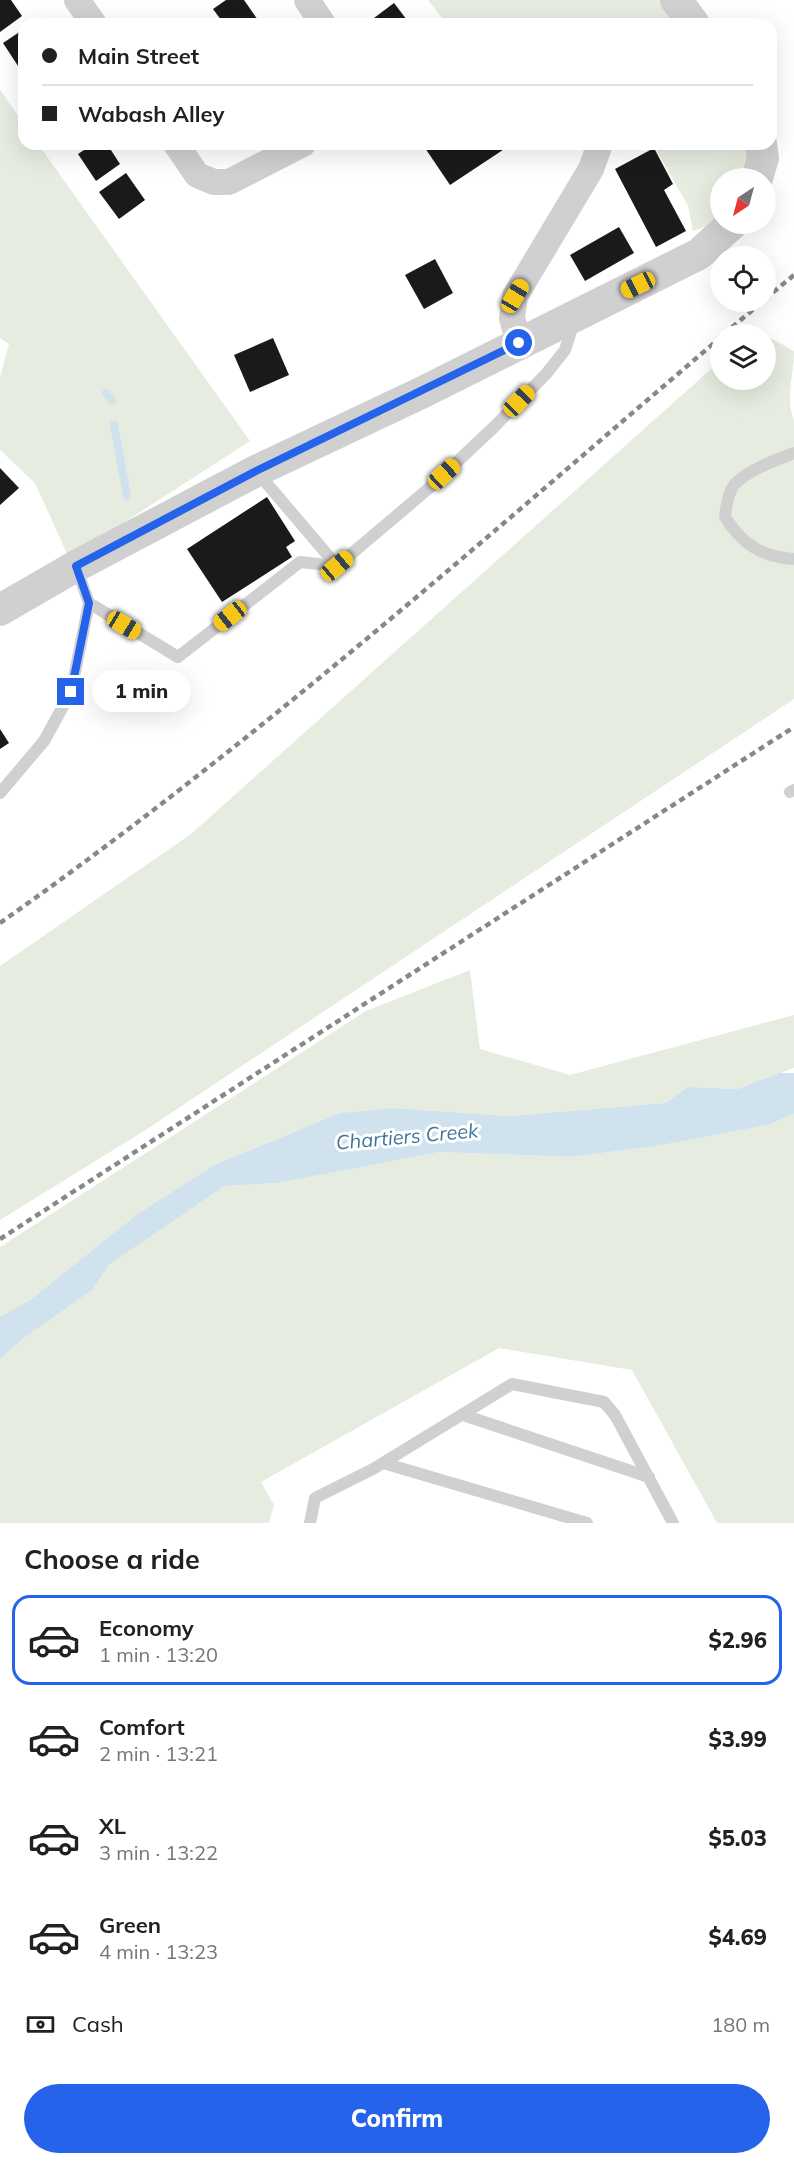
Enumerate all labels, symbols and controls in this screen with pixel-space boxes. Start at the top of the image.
text: Main Street [78,42,199,70]
text: Wabash Alley [78,100,224,128]
north arrow [710,168,776,234]
map controls [710,168,776,390]
button: locate [710,246,776,312]
car [618,269,658,301]
car [498,276,532,316]
button: layers [710,324,776,390]
route start [505,329,532,356]
car [500,382,538,420]
car [425,455,463,493]
car [317,548,357,584]
car [210,598,250,634]
car [104,608,144,642]
callout: 1 min [92,671,191,713]
route end [57,678,84,705]
text: 1 min [115,678,168,703]
water label: Chartiers Creek [335,1117,480,1155]
text: Choose a ride [24,1542,200,1576]
icon: car [27,1613,81,1667]
text: Economy [99,1614,194,1642]
text: $2.96 [708,1626,767,1654]
text: 1 min · 13:20 [99,1642,218,1667]
icon: car [27,1712,81,1766]
text: Comfort [99,1713,185,1741]
text: $3.99 [708,1725,767,1753]
text: 2 min · 13:21 [99,1741,218,1766]
icon: car [27,1811,81,1865]
text: XL [99,1812,126,1840]
text: $5.03 [708,1824,767,1852]
text: 3 min · 13:22 [99,1840,218,1865]
icon: car [27,1910,81,1964]
text: Green [99,1911,161,1939]
text: $4.69 [708,1923,767,1951]
text: 4 min · 13:23 [99,1939,218,1964]
icon: cash [24,2008,57,2041]
text: Cash [72,2010,124,2038]
text: 180 m [711,2012,770,2037]
button: Confirm [24,2084,770,2153]

